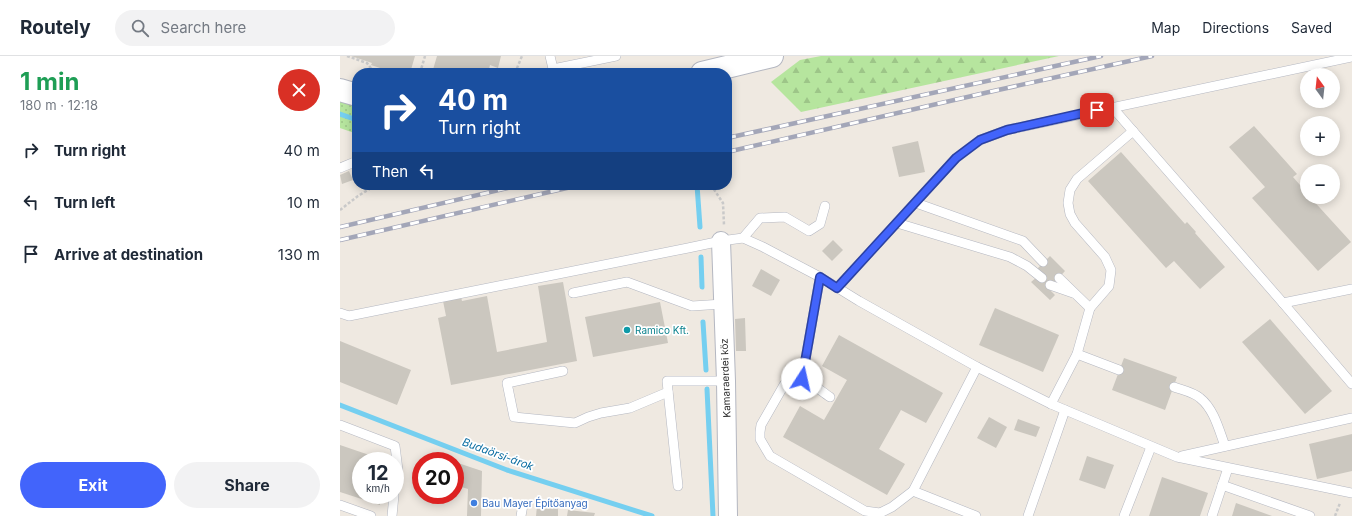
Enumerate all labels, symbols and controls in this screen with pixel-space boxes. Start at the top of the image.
search box [115,10,395,46]
text: Routely [20,16,91,39]
icon: search [129,17,151,39]
text: Search here [161,18,246,37]
text: Map [1151,19,1180,36]
text: Directions [1202,19,1269,36]
text: Saved [1291,19,1332,36]
text: 1 min [20,67,79,96]
north arrow [1300,68,1340,108]
map controls [1300,68,1340,204]
button: close [278,69,320,111]
text: 40 m [438,83,508,117]
icon: right [372,84,424,136]
pin [1080,93,1114,127]
text: 180 m · 12:18 [20,97,98,113]
icon: arrive [1086,99,1108,121]
button: + [1300,116,1340,156]
text: Turn right [438,117,521,138]
icon: right [20,139,42,161]
text: Turn right [54,141,126,160]
text: 40 m [283,141,320,160]
icon: left [416,160,438,182]
text: Then [372,162,408,181]
button: − [1300,164,1340,204]
icon: left [20,191,42,213]
text: Turn left [54,193,115,212]
text: 10 m [287,193,320,212]
icon: arrive [20,243,42,265]
text: Arrive at destination [54,245,203,264]
text: 130 m [278,245,320,264]
place label: Ramico Kft. [635,324,689,336]
marker: Ramico Kft. [622,325,632,335]
street label: Kamaraerdei köz [718,338,732,418]
position arrow [781,358,823,400]
water label: Budaörsi-árok [460,435,536,474]
speed limit sign: 20 [412,452,464,504]
text: 12 [367,461,389,485]
button: Exit [20,462,166,508]
button: Share [174,462,320,508]
text: km/h [366,482,390,494]
place label: Bau Mayer Építőanyag [482,496,588,509]
marker: Bau Mayer Építőanyag [469,498,479,508]

